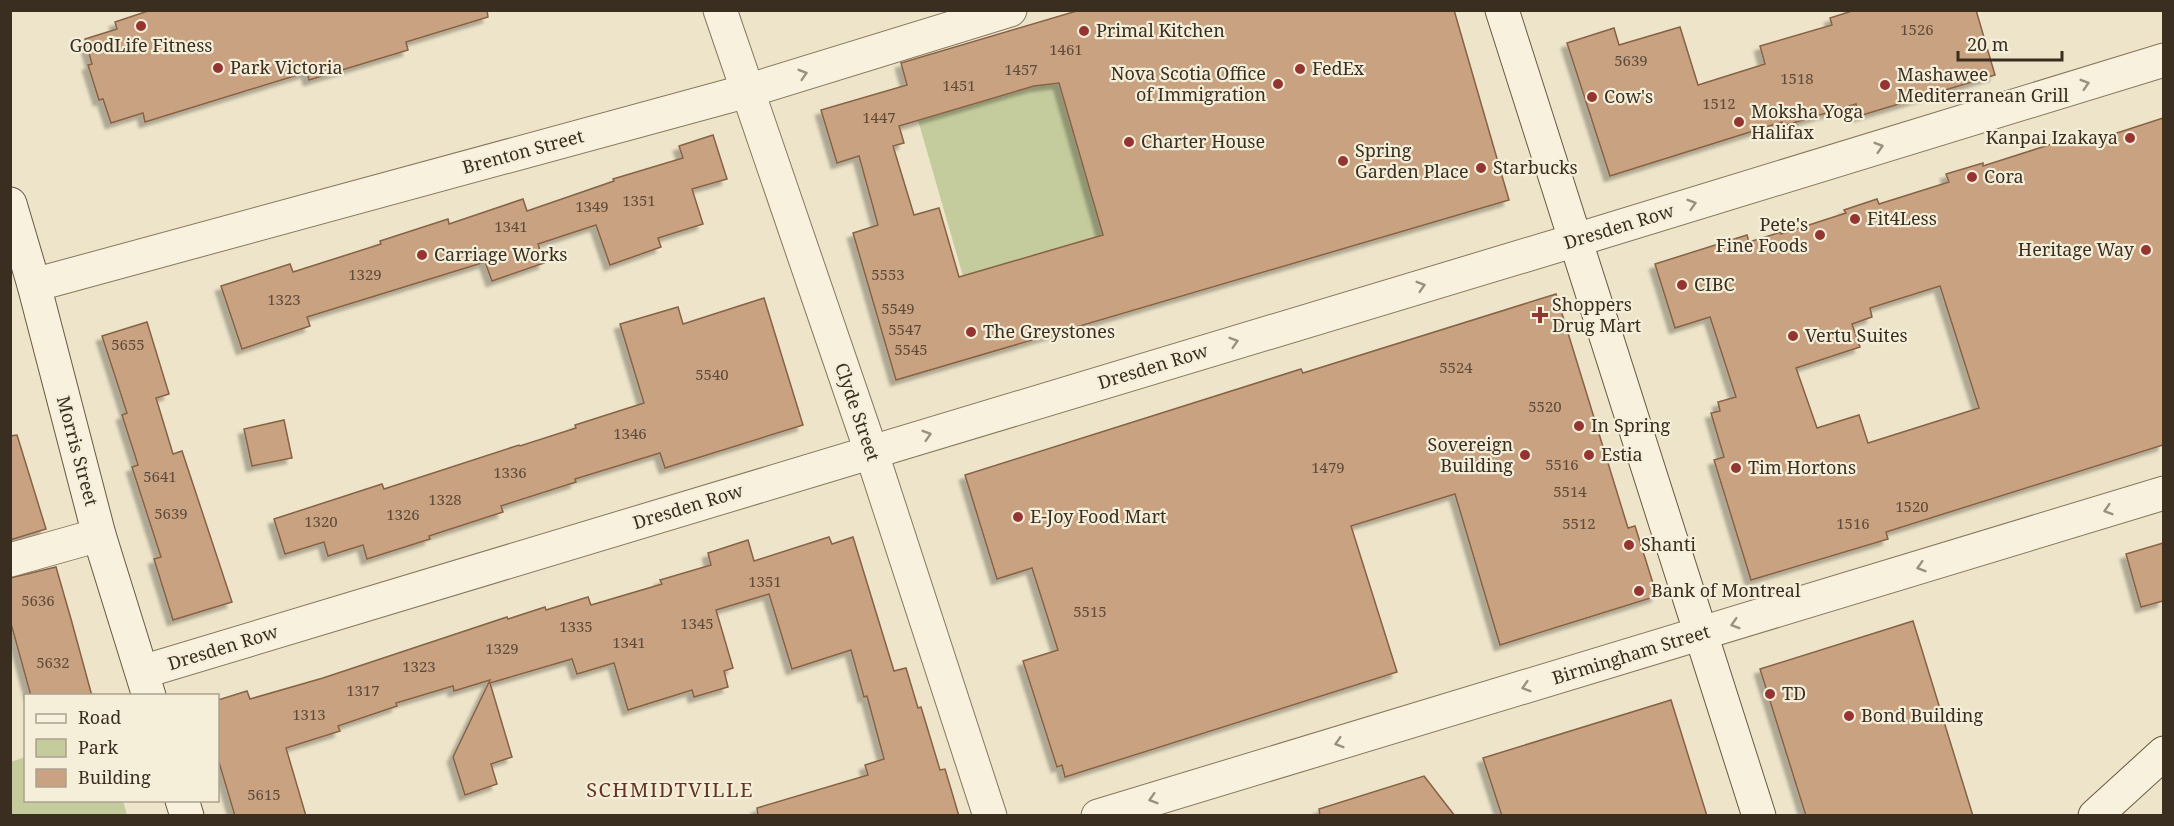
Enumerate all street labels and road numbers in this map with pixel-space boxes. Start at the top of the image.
street label: Brenton Street [459,123,586,179]
street label: Dresden Row [1561,198,1677,254]
street label: Dresden Row [1095,338,1211,394]
street label: Clyde Street [830,359,886,464]
street label: Morris Street [52,393,104,508]
street label: Dresden Row [630,478,746,534]
street label: Dresden Row [165,619,281,675]
street label: Birmingham Street [1549,619,1712,689]

